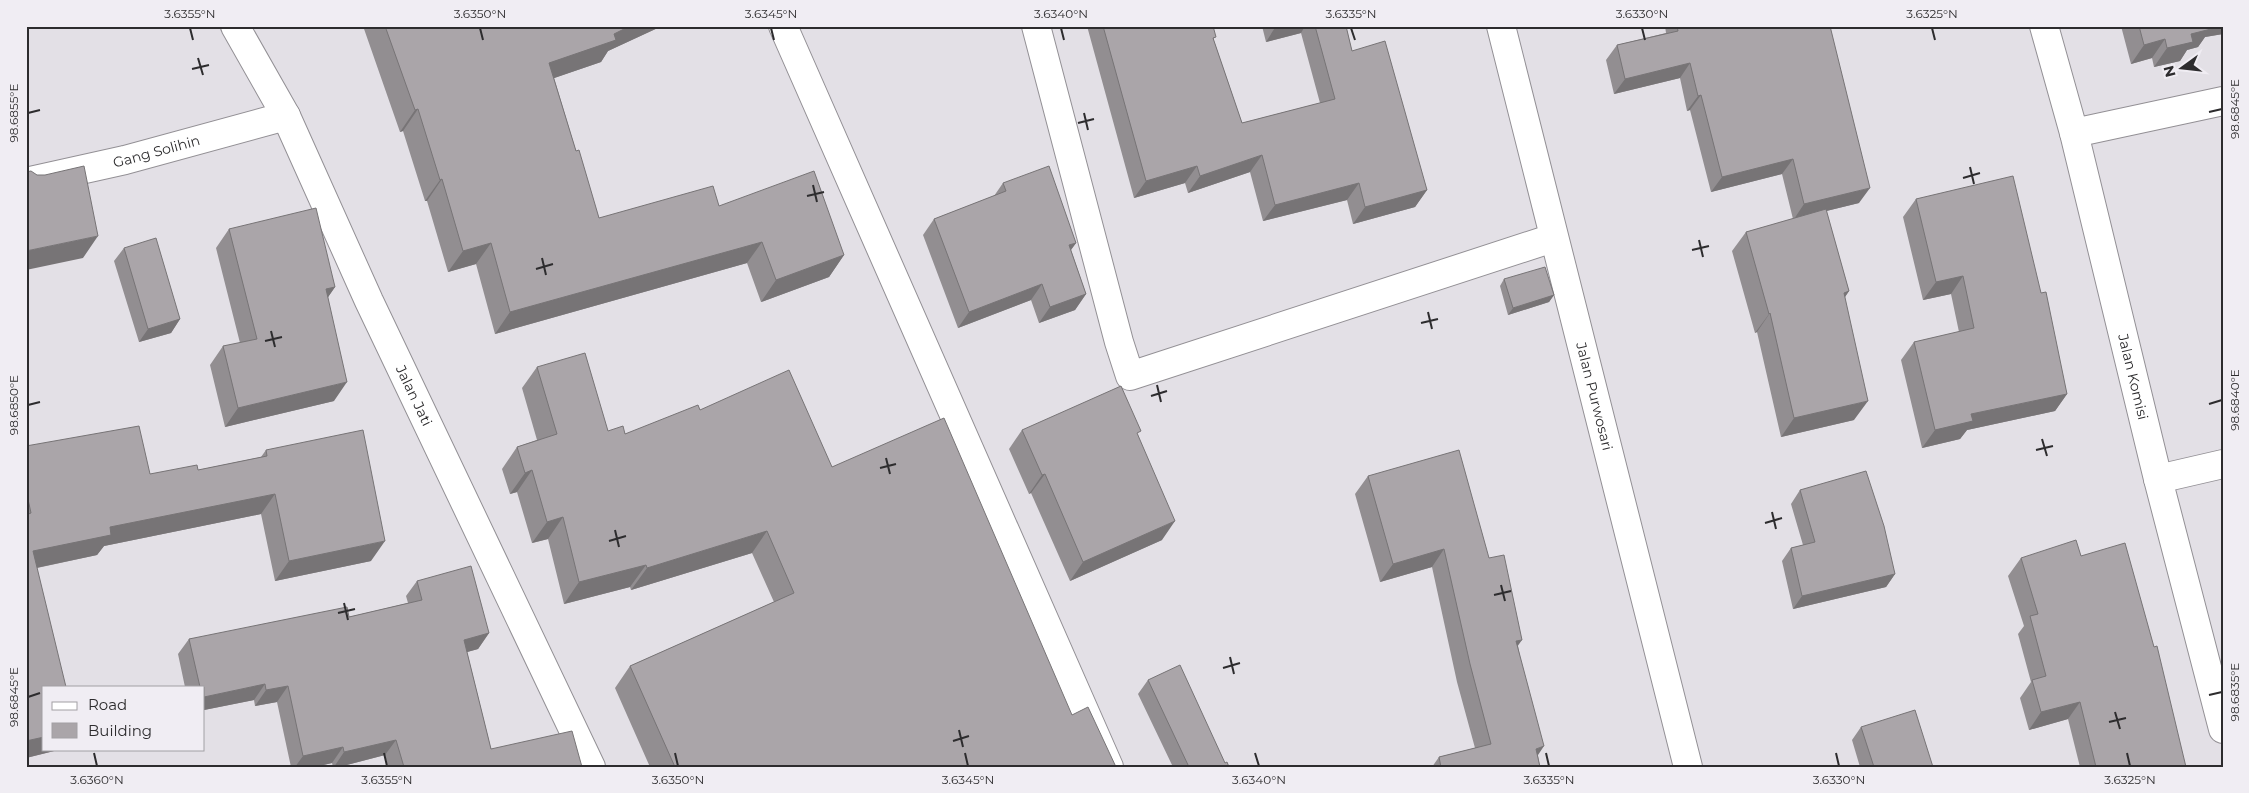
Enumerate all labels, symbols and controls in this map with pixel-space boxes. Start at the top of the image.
text: 3.6355°N [164,6,216,21]
text: 3.6350°N [454,6,506,21]
text: 3.6345°N [745,6,797,21]
text: 3.6340°N [1034,6,1088,21]
text: 3.6335°N [1325,6,1377,21]
text: 3.6330°N [1616,6,1668,21]
text: 3.6325°N [1906,6,1958,21]
north arrow [2156,42,2206,92]
text: N [2159,64,2180,79]
text: 98.6845°E [2227,79,2242,139]
text: 98.6855°E [6,84,21,142]
street label: Gang Solihin [111,131,202,171]
street label: Jalan Komisi [2114,331,2152,422]
street label: Jalan Purwosari [1572,339,1617,452]
street label: Jalan Jati [391,361,436,429]
text: 98.6840°E [2227,369,2242,431]
text: 98.6850°E [6,375,21,435]
text: 98.6835°E [2227,663,2242,721]
text: 98.6845°E [6,667,21,727]
legend [42,686,205,750]
text: Road [88,695,127,714]
text: Building [88,721,152,740]
text: 3.6360°N [70,772,124,787]
text: 3.6355°N [361,772,413,787]
text: 3.6350°N [652,772,704,787]
text: 3.6345°N [942,772,994,787]
text: 3.6340°N [1232,772,1286,787]
text: 3.6335°N [1523,772,1575,787]
text: 3.6330°N [1813,772,1865,787]
text: 3.6325°N [2104,772,2156,787]

